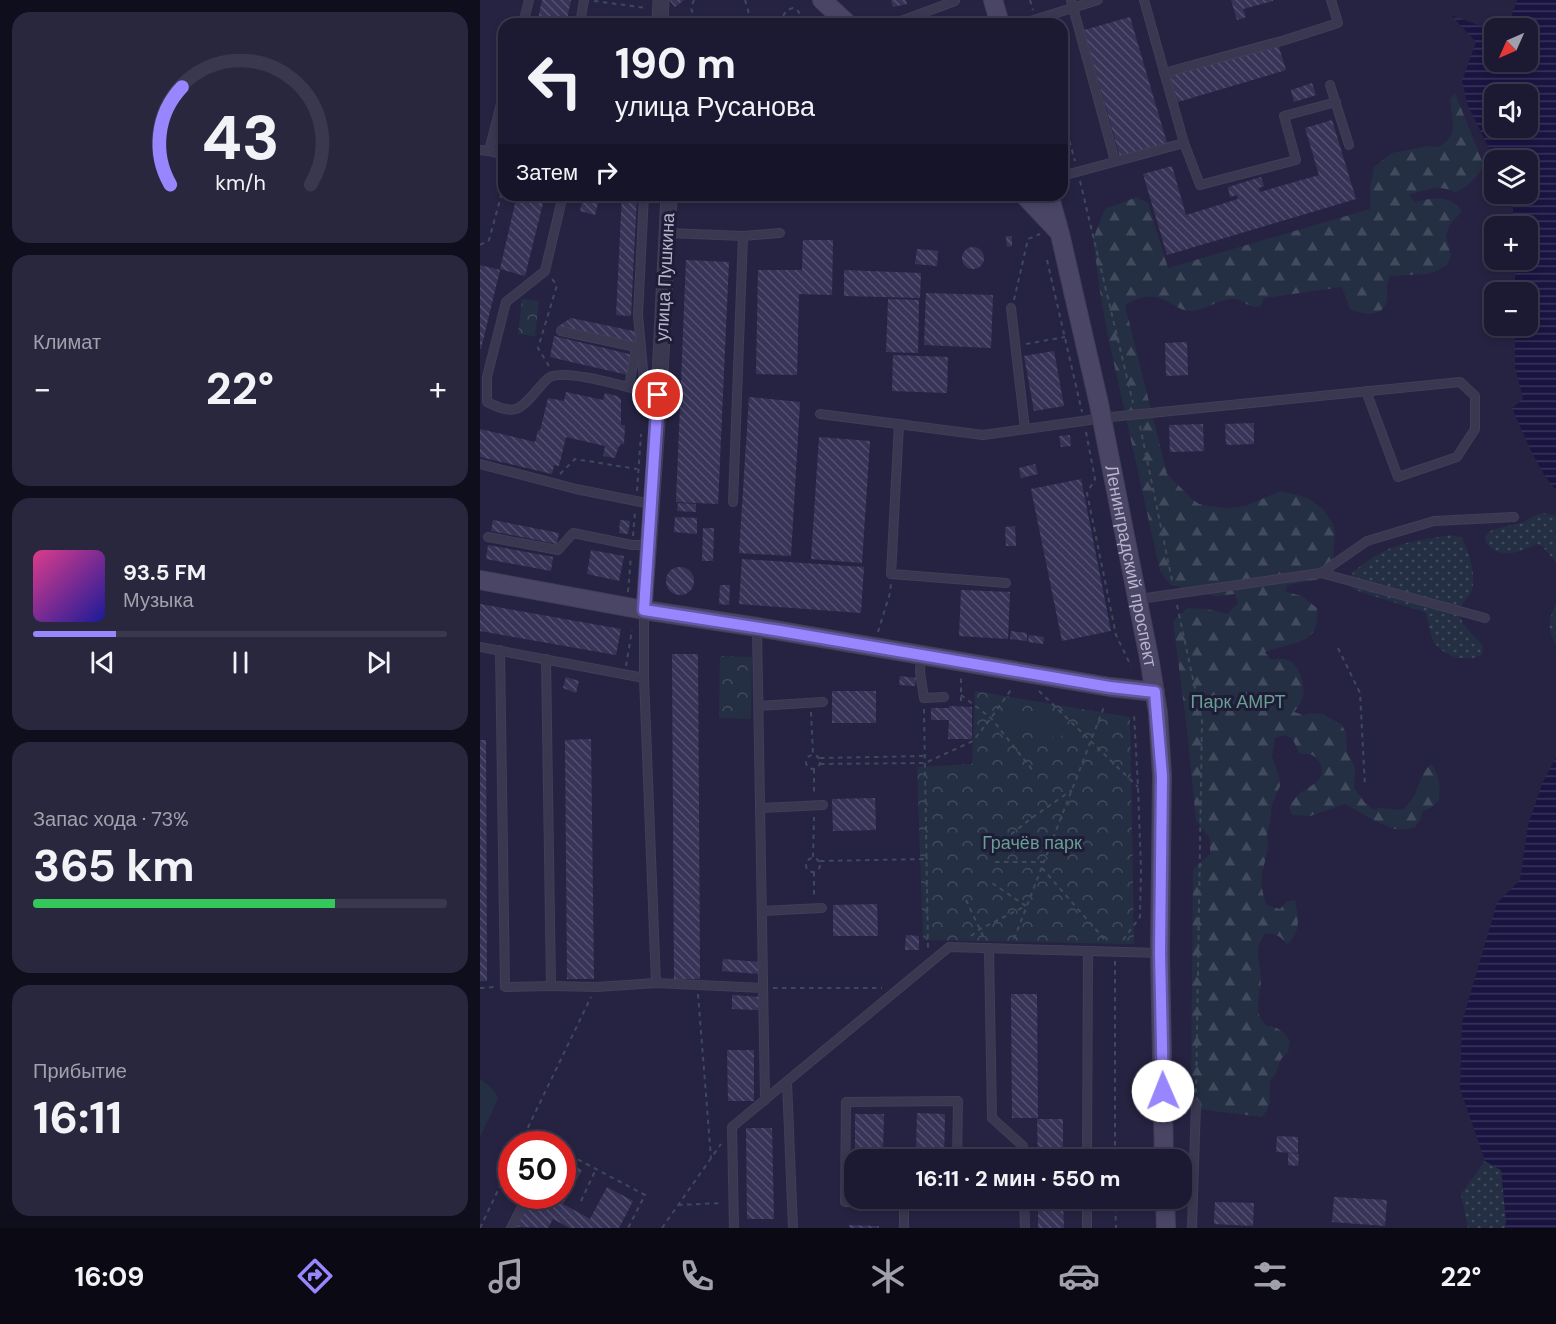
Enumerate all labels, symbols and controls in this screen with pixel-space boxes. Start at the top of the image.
north arrow [1484,18,1538,72]
map controls [1484,18,1538,336]
text: 190 m [615,36,736,91]
icon: left [516,42,594,120]
button: sound [1484,84,1538,138]
text: улица Русанова [615,89,815,124]
text: 43 [201,97,279,178]
button: layers [1484,150,1538,204]
icon: right [590,156,623,189]
text: Затем [516,158,578,187]
text: km/h [215,169,265,197]
street label: улица Пушкина [650,211,680,342]
button: + [1484,216,1538,270]
button: − [1484,282,1538,336]
text: Климат [33,329,101,355]
text: 22° [206,359,274,418]
text: − [33,367,51,410]
text: + [429,367,447,410]
pin [632,369,683,420]
icon: arrive [641,378,674,411]
street label: Ленинградский проспект [1099,463,1163,669]
text: 93.5 FM [123,558,206,587]
text: Музыка [123,587,194,613]
icon: previous [86,646,119,679]
icon: pause [224,646,257,679]
icon: next [362,646,395,679]
park label: Парк АМРТ [1191,690,1285,714]
text: Запас хода · 73% [33,806,189,832]
park label: Грачёв парк [982,831,1082,855]
text: 365 km [33,836,195,895]
text: Прибытие [33,1058,127,1084]
position arrow [1131,1059,1195,1123]
text: 16:11 [33,1088,122,1147]
speed limit sign: 50 [498,1131,576,1209]
text: 16:11 · 2 мин · 550 m [915,1164,1121,1193]
icon: directions [294,1255,336,1297]
icon: music [485,1255,527,1297]
icon: phone [676,1255,718,1297]
icon: climate [867,1255,909,1297]
icon: car [1058,1255,1100,1297]
icon: filters [1249,1255,1291,1297]
text: 16:09 [75,1259,145,1294]
text: 22° [1440,1259,1481,1294]

